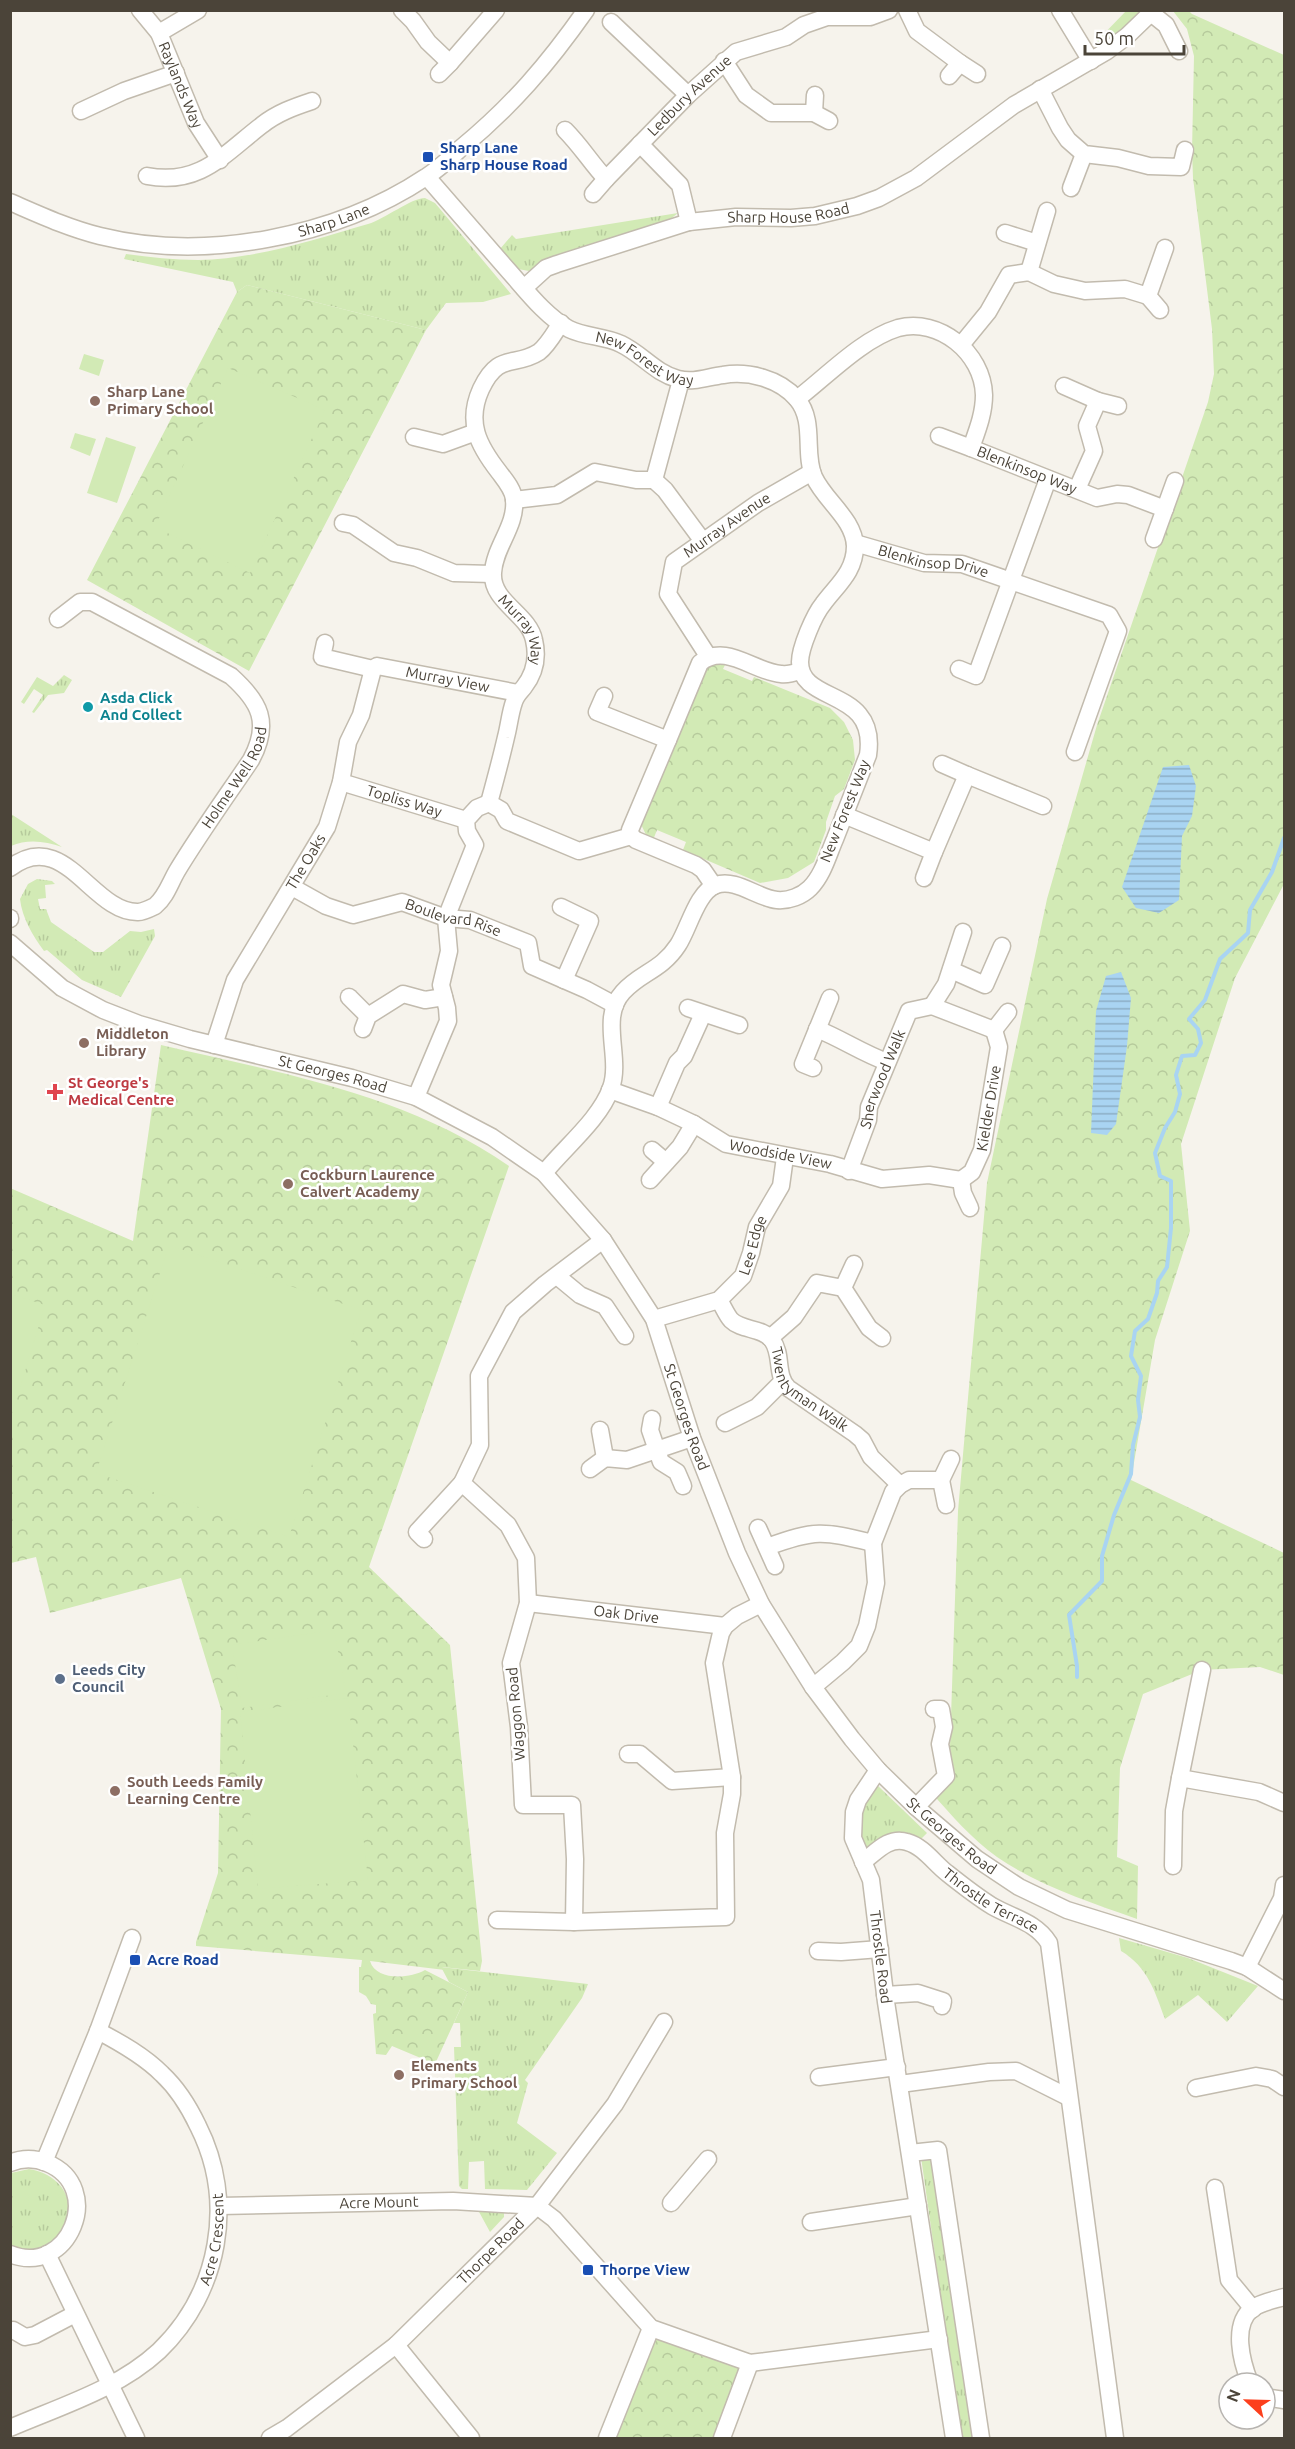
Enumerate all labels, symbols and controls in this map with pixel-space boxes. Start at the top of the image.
scale bar [1085,18,1184,56]
text: 50 m [1094,28,1134,48]
street label: Raylands Way [156,39,206,131]
street label: Ledbury Avenue [644,51,735,139]
place label: Sharp Lane Sharp House Road [440,139,568,173]
marker: Sharp Lane Sharp House Road [421,150,435,164]
street label: Sharp House Road [726,199,851,226]
street label: Sharp Lane [296,200,372,240]
street label: New Forest Way [594,328,693,388]
place label: Sharp Lane Primary School [107,383,214,417]
marker: Sharp Lane Primary School [88,394,102,408]
street label: Blenkinsop Way [975,442,1080,497]
street label: Murray Avenue [680,489,773,561]
street label: Blenkinsop Drive [876,541,991,581]
street label: Murray Way [495,591,545,666]
street label: Murray View [404,663,491,695]
place label: Asda Click And Collect [100,689,182,723]
marker: Asda Click And Collect [81,700,95,714]
street label: Holme Well Road [198,726,269,831]
street label: New Forest Way [816,757,873,865]
street label: Topliss Way [365,781,444,820]
street label: The Oaks [282,831,329,893]
street label: Boulevard Rise [403,895,504,940]
place label: Middleton Library [96,1025,169,1059]
street label: Sherwood Walk [856,1027,908,1131]
marker: Middleton Library [77,1036,91,1050]
street label: St Georges Road [277,1052,389,1096]
street label: Kielder Drive [973,1064,1004,1153]
place label: St George's Medical Centre [68,1074,174,1108]
marker: St George's Medical Centre [46,1083,64,1101]
street label: Woodside View [728,1136,834,1172]
place label: Cockburn Laurence Calvert Academy [300,1166,435,1200]
marker: Cockburn Laurence Calvert Academy [281,1177,295,1191]
street label: Lee Edge [735,1212,770,1277]
street label: Twentyman Walk [768,1345,852,1435]
street label: St Georges Road [661,1361,713,1472]
street label: Oak Drive [593,1602,660,1626]
place label: Leeds City Council [72,1661,145,1695]
street label: Waggon Road [503,1667,528,1762]
marker: Leeds City Council [53,1672,67,1686]
place label: South Leeds Family Learning Centre [127,1773,263,1807]
marker: South Leeds Family Learning Centre [108,1784,122,1798]
street label: St Georges Road [903,1794,1000,1878]
street label: Throstle Terrace [940,1864,1042,1936]
street label: Throstle Road [867,1909,895,2005]
place label: Acre Road [147,1951,219,1968]
marker: Acre Road [128,1953,142,1967]
place label: Elements Primary School [411,2057,518,2091]
marker: Elements Primary School [392,2068,406,2082]
street label: Acre Crescent [196,2192,226,2288]
street label: Acre Mount [339,2193,419,2211]
street label: Thorpe Road [454,2215,527,2287]
place label: Thorpe View [600,2261,690,2278]
marker: Thorpe View [581,2263,595,2277]
north arrow [1217,2371,1277,2431]
text: N [1223,2386,1244,2404]

